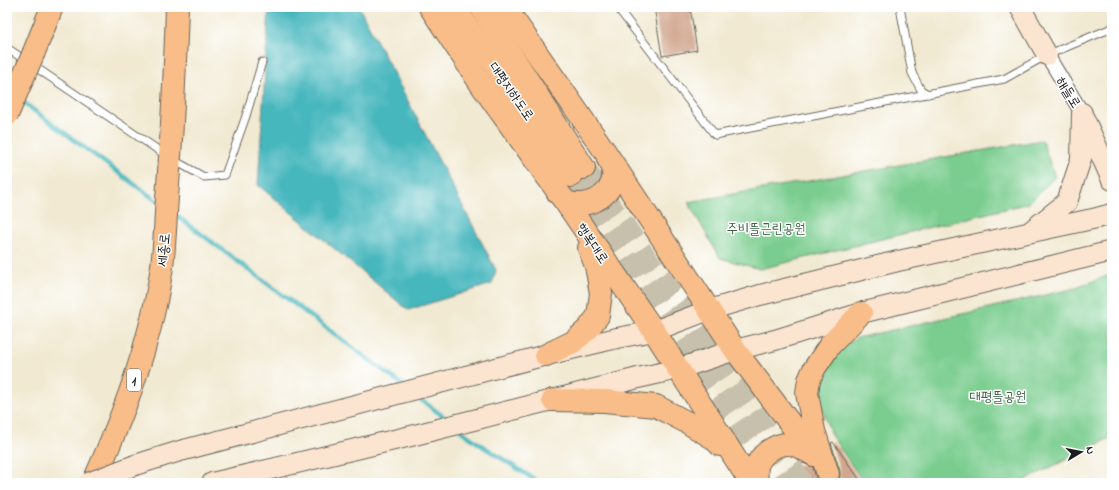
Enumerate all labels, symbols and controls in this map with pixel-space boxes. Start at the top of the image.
street label: 대평지하도로 [483,58,539,126]
street label: 해들로 [1050,73,1086,113]
street label: 행복대로 [570,219,613,268]
park label: 주비뜰근린공원 [727,219,805,240]
street label: 세종로 [153,232,176,268]
road number: 1 [127,369,141,391]
park label: 대평뜰공원 [970,387,1026,408]
north arrow [1061,432,1101,472]
text: N [1081,445,1098,455]

